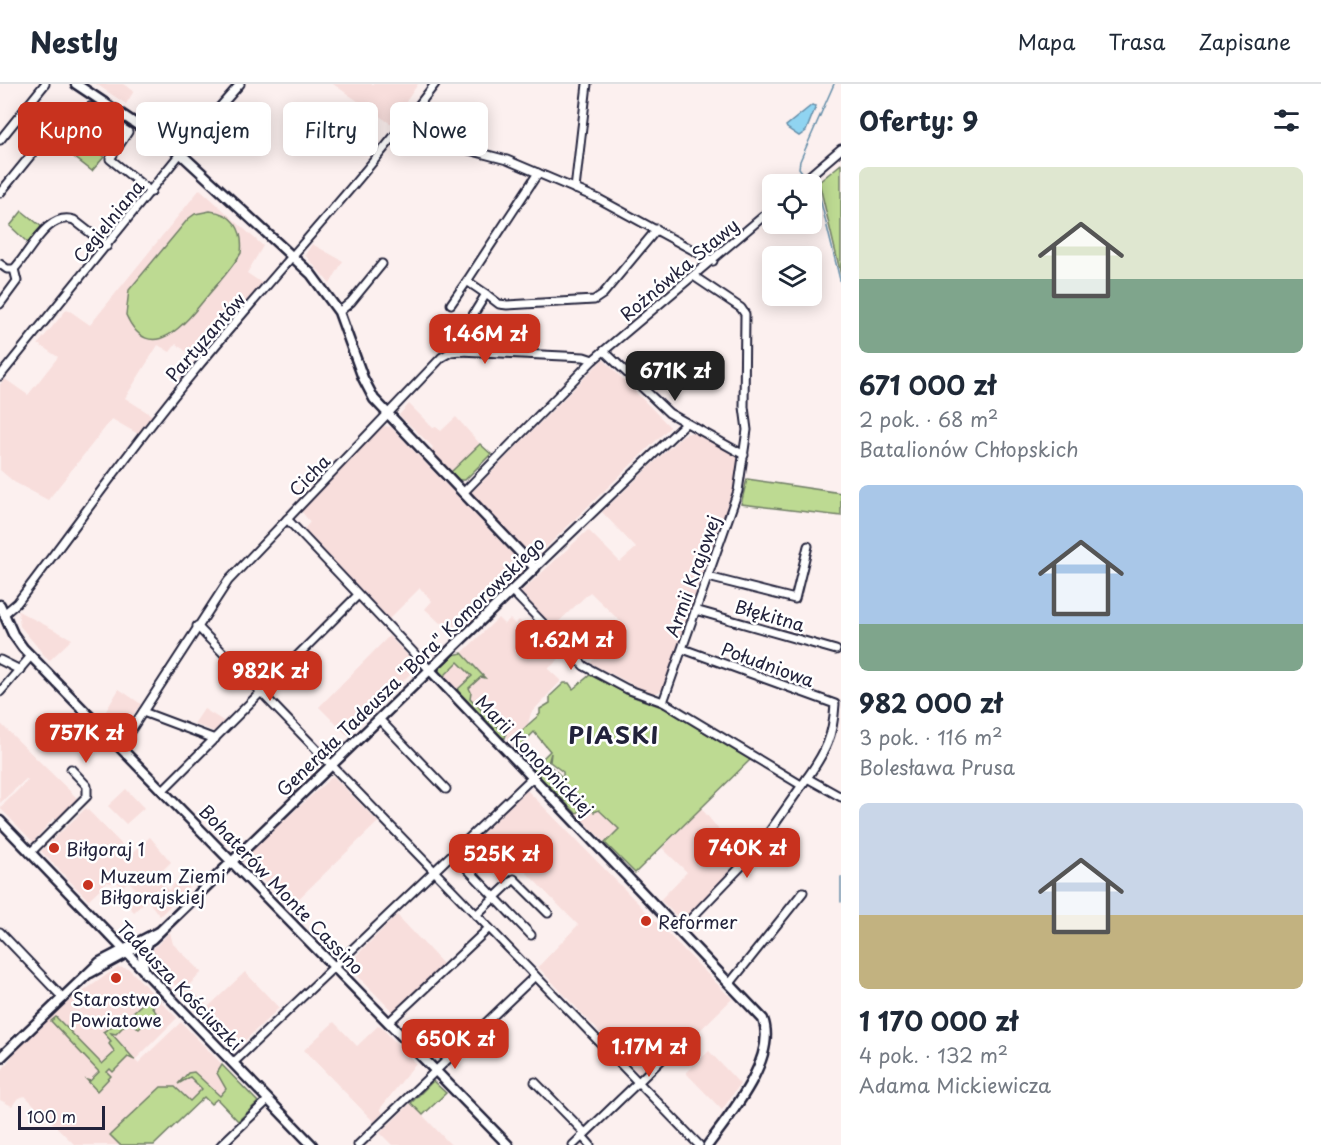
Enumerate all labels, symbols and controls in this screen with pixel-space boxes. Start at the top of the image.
text: Nestly [30,20,118,63]
text: Mapa [1018,25,1075,57]
text: Trasa [1108,25,1165,57]
text: Zapisane [1198,25,1291,57]
text: Oferty: 9 [859,101,978,140]
chip: Kupno [18,102,124,156]
chip: Wynajem [136,102,271,156]
chip: Filtry [283,102,378,156]
chip: Nowe [390,102,488,156]
icon: filters [1270,104,1303,137]
street label: Cegielniana [66,173,150,268]
map controls [762,174,822,306]
button: locate [762,174,822,234]
icon: home [1027,206,1135,314]
street label: Rożnówka Stawy [614,211,744,327]
button: layers [762,246,822,306]
street label: Partyzantów [159,287,251,387]
pin: 1.46M zł [423,314,547,365]
text: 1.46M zł [443,318,527,348]
pin: 671K zł [620,351,730,402]
text: 671K zł [640,355,710,385]
text: 671 000 zł [859,365,996,404]
text: 2 pok. · 68 m² [859,404,998,434]
text: Batalionów Chłopskich [859,434,1079,464]
street label: Cicha [282,447,336,502]
street label: Armii Krajowej [657,511,727,641]
icon: home [1027,524,1135,632]
street label: Generała Tadeusza "Bora" Komorowskiego [270,530,550,802]
street label: Błękitna [732,592,809,638]
pin: 1.62M zł [509,620,633,671]
text: 1.62M zł [529,624,613,654]
street label: Południowa [718,635,819,694]
pin: 982K zł [215,651,325,702]
text: 982K zł [232,655,308,685]
text: 982 000 zł [859,683,1002,722]
street label: Marii Konopnickiej [470,688,600,822]
pin: 757K zł [31,713,141,764]
district label: PIASKI [568,716,660,752]
text: 757K zł [49,717,123,747]
text: 3 pok. · 116 m² [859,722,1002,752]
text: Bolesława Prusa [859,752,1015,782]
street label: Bohaterów Monte Cassino [193,798,371,980]
pin: 740K zł [692,828,802,879]
text: 740K zł [708,832,786,862]
pin: 525K zł [446,834,556,885]
place label: Biłgoraj 1 [66,835,145,862]
text: 525K zł [463,838,539,868]
marker: Biłgoraj 1 [47,841,61,855]
icon: home [1027,842,1135,950]
place label: Muzeum Ziemi Biłgorajskiej [100,862,226,910]
marker: Muzeum Ziemi Biłgorajskiej [81,878,95,892]
place label: Reformer [658,908,738,935]
street label: Tadeusza Kościuszki [111,914,249,1056]
marker: Reformer [639,914,653,928]
marker: Starostwo Powiatowe [109,971,123,985]
place label: Starostwo Powiatowe [70,985,162,1033]
text: 1 170 000 zł [859,1001,1018,1040]
pin: 650K zł [400,1019,510,1070]
text: 650K zł [416,1023,494,1053]
pin: 1.17M zł [587,1027,711,1078]
text: 1.17M zł [612,1031,686,1061]
text: 4 pok. · 132 m² [859,1040,1008,1070]
text: Adama Mickiewicza [859,1070,1051,1100]
scale bar [18,1103,105,1130]
text: 100 m [27,1104,76,1128]

